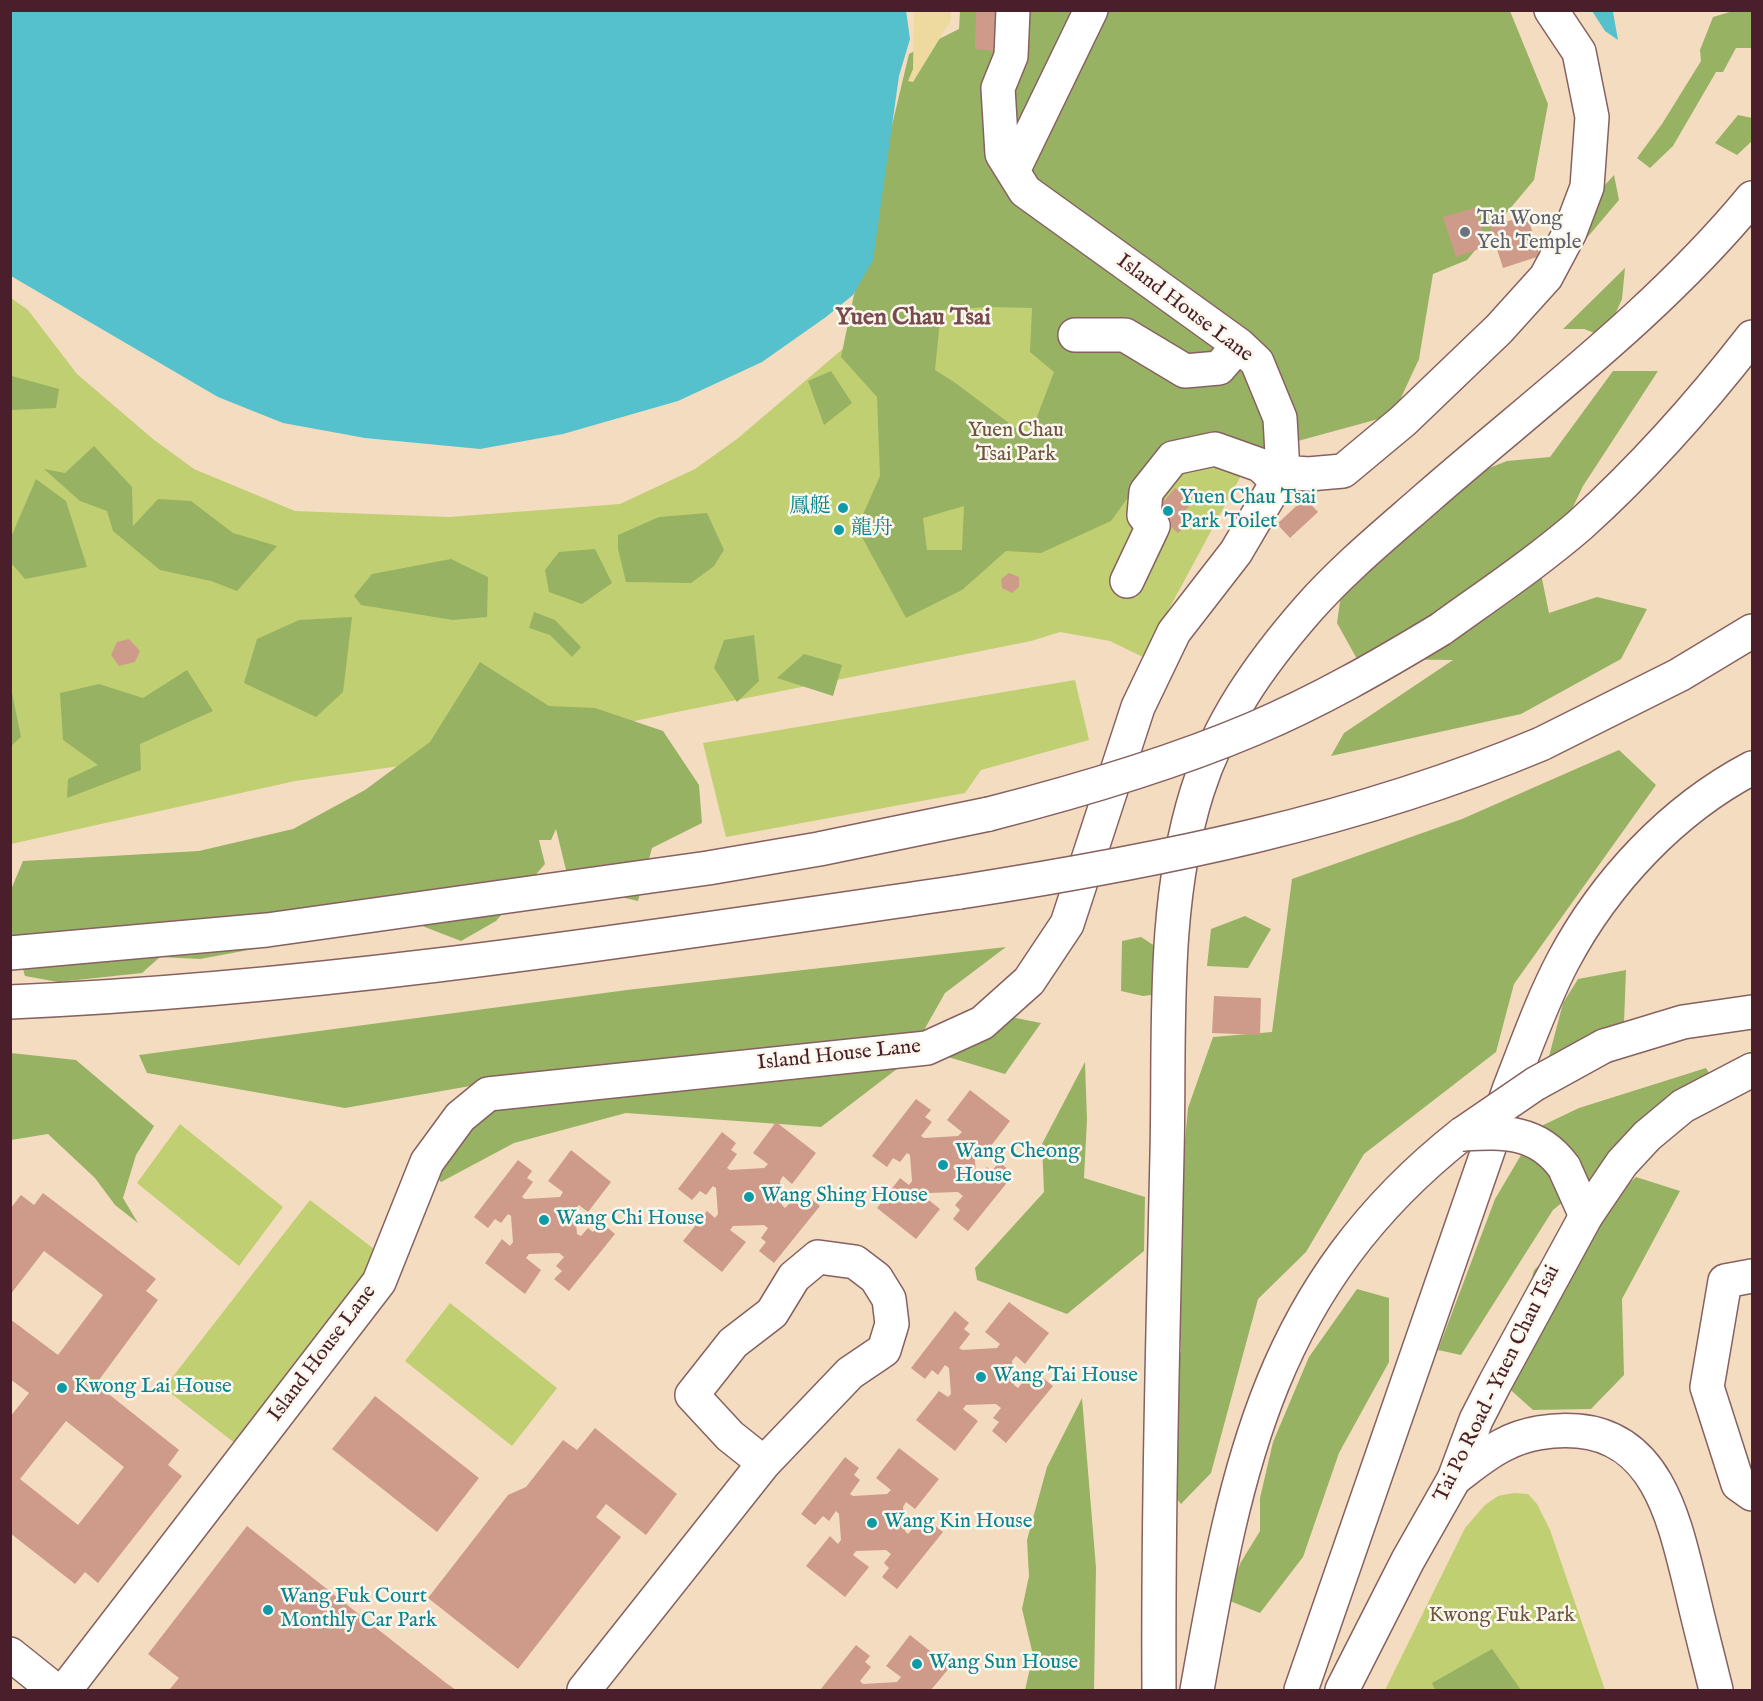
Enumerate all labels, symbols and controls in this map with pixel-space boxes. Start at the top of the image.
place label: Tai Wong Yeh Temple [1477,207,1581,257]
marker: Tai Wong Yeh Temple [1458,225,1472,239]
street label: Island House Lane [1111,249,1257,369]
district label: Yuen Chau Tsai [835,305,991,333]
park label: Yuen Chau Tsai Park [968,419,1064,469]
place label: Yuen Chau Tsai Park Toilet [1180,486,1316,536]
place label: 鳳艇 [789,495,831,521]
marker: 鳳艇 [836,501,850,515]
marker: Yuen Chau Tsai Park Toilet [1161,504,1175,518]
place label: 龍舟 [851,517,893,543]
marker: 龍舟 [832,523,846,537]
street label: Island House Lane [756,1035,922,1077]
place label: Wang Cheong House [955,1140,1080,1190]
marker: Wang Cheong House [936,1158,950,1172]
place label: Wang Shing House [761,1184,928,1210]
marker: Wang Shing House [742,1190,756,1204]
place label: Wang Chi House [556,1207,704,1233]
marker: Wang Chi House [537,1213,551,1227]
street label: Tai Po Road – Yuen Chau Tsai [1430,1261,1566,1507]
street label: Island House Lane [263,1281,383,1427]
place label: Wang Tai House [993,1364,1138,1390]
marker: Wang Tai House [974,1370,988,1384]
place label: Kwong Lai House [74,1375,232,1401]
marker: Kwong Lai House [55,1381,69,1395]
place label: Wang Kin House [884,1510,1032,1536]
marker: Wang Kin House [865,1516,879,1530]
place label: Wang Fuk Court Monthly Car Park [280,1585,437,1635]
marker: Wang Fuk Court Monthly Car Park [261,1603,275,1617]
park label: Kwong Fuk Park [1429,1604,1575,1630]
place label: Wang Sun House [929,1651,1078,1677]
marker: Wang Sun House [910,1657,924,1671]

